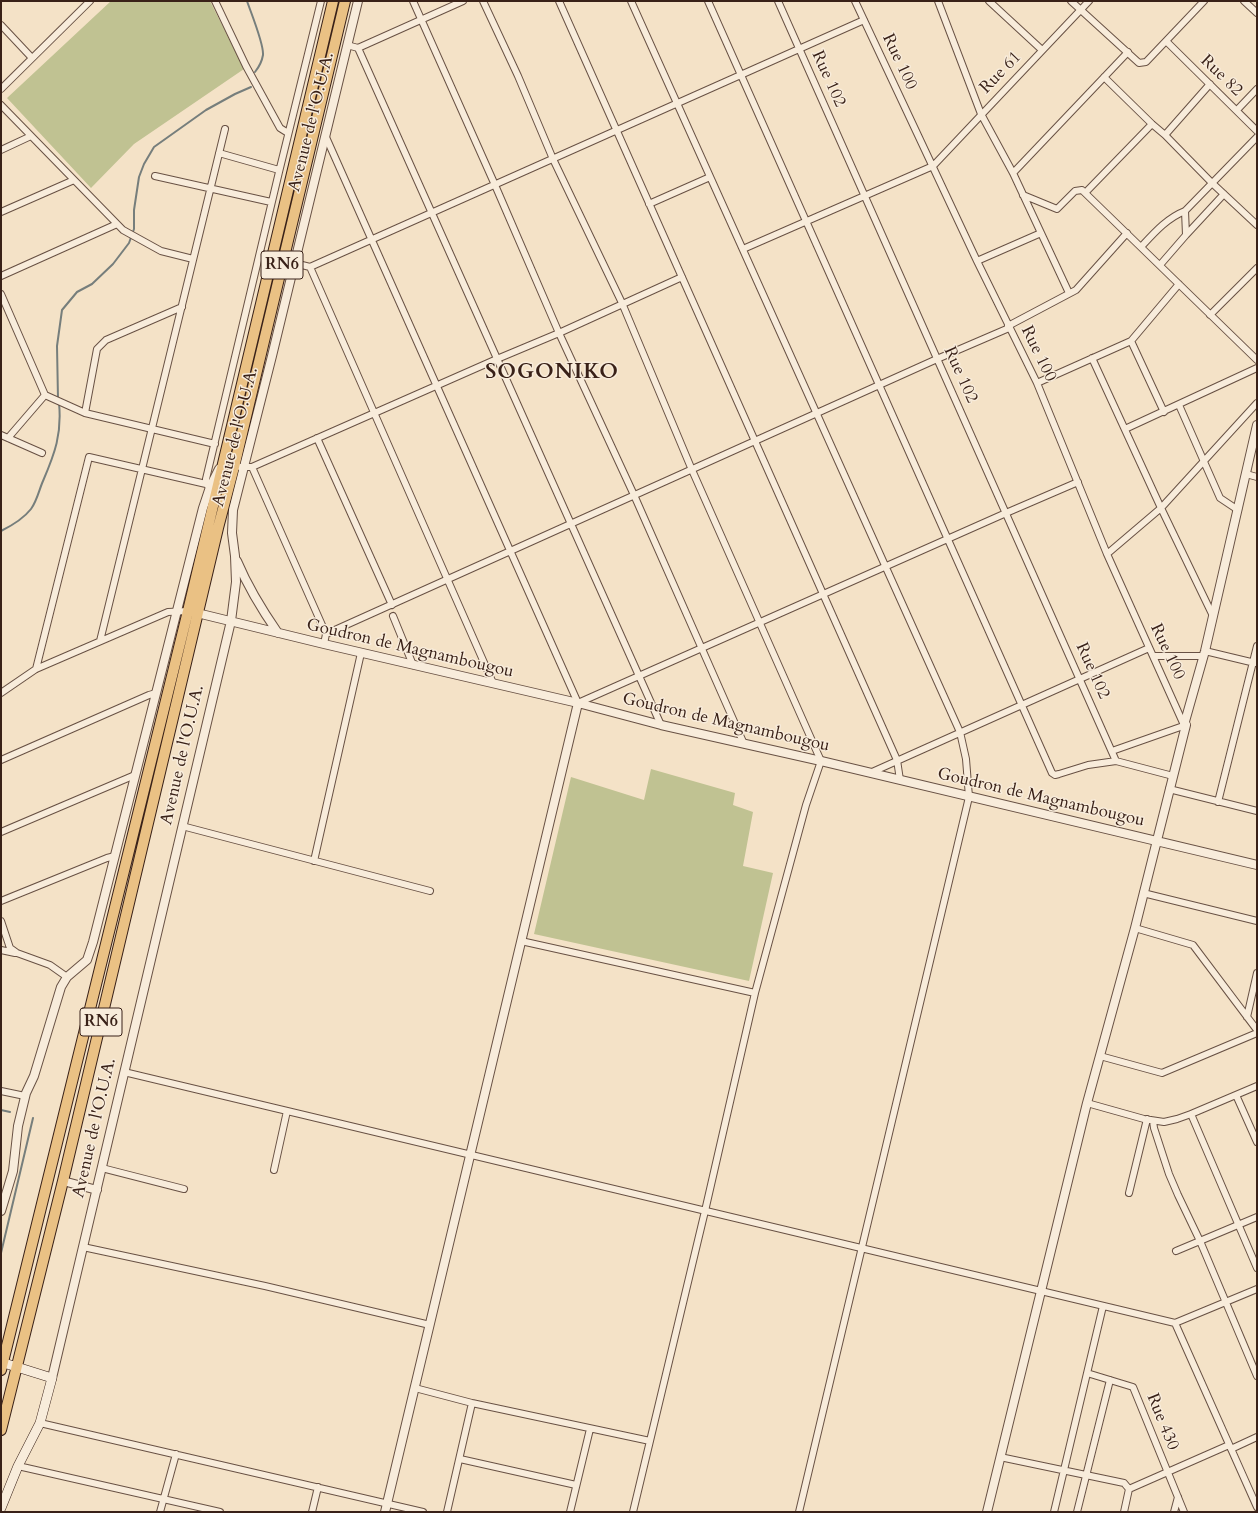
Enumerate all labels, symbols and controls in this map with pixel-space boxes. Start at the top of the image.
street label: Rue 100 [877,31,921,93]
street label: Rue 102 [807,48,849,110]
street label: Rue 61 [976,48,1026,98]
street label: Avenue de l'O.U.A. [285,50,339,194]
street label: Rue 82 [1196,51,1246,101]
road number: RN6 [261,251,303,279]
street label: Rue 100 [1016,323,1060,385]
street label: Rue 102 [939,344,981,406]
district label: SOGONIKO [485,360,619,386]
street label: Avenue de l'O.U.A. [209,365,263,509]
street label: Goudron de Magnambougou [304,615,516,683]
street label: Rue 100 [1145,621,1189,683]
street label: Rue 102 [1071,640,1113,702]
street label: Avenue de l'O.U.A. [157,683,209,827]
street label: Goudron de Magnambougou [620,689,832,757]
street label: Goudron de Magnambougou [935,764,1147,832]
road number: RN6 [80,1008,122,1036]
street label: Avenue de l'O.U.A. [69,1056,121,1200]
street label: Rue 430 [1141,1391,1183,1453]

